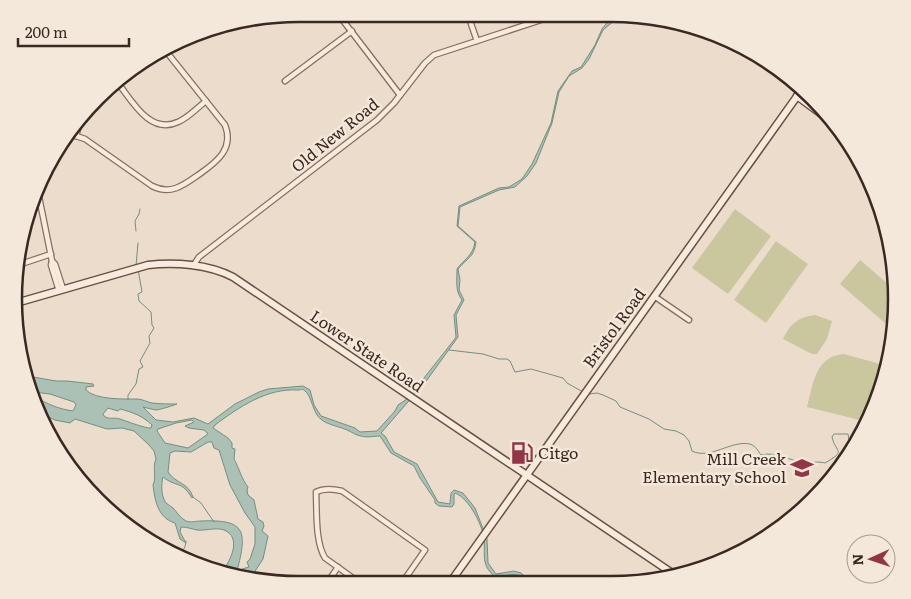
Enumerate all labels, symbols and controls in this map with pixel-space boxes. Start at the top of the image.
scale bar [18,15,129,47]
text: 200 m [25,20,68,43]
street label: Old New Road [285,91,384,177]
street label: Bristol Road [576,282,650,372]
street label: Lower State Road [306,303,429,397]
fuel station icon: Citgo [509,440,535,466]
place label: Citgo [538,440,579,464]
place label: Mill Creek Elementary School [642,446,786,488]
school or university icon: Mill Creek Elementary School [789,455,815,481]
north arrow [846,534,896,584]
text: N [847,553,867,566]

